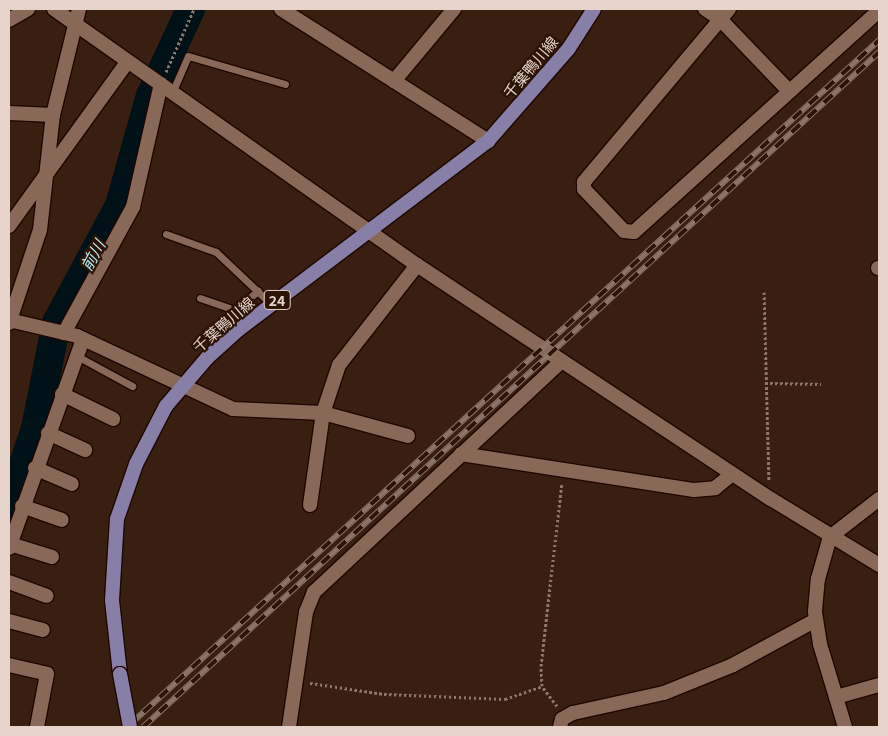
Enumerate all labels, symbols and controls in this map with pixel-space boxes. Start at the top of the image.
street label: 千葉鴨川線 [499,32,561,102]
water label: 前川 [76,236,108,274]
road number: 24 [263,288,291,312]
street label: 千葉鴨川線 [189,293,257,355]

